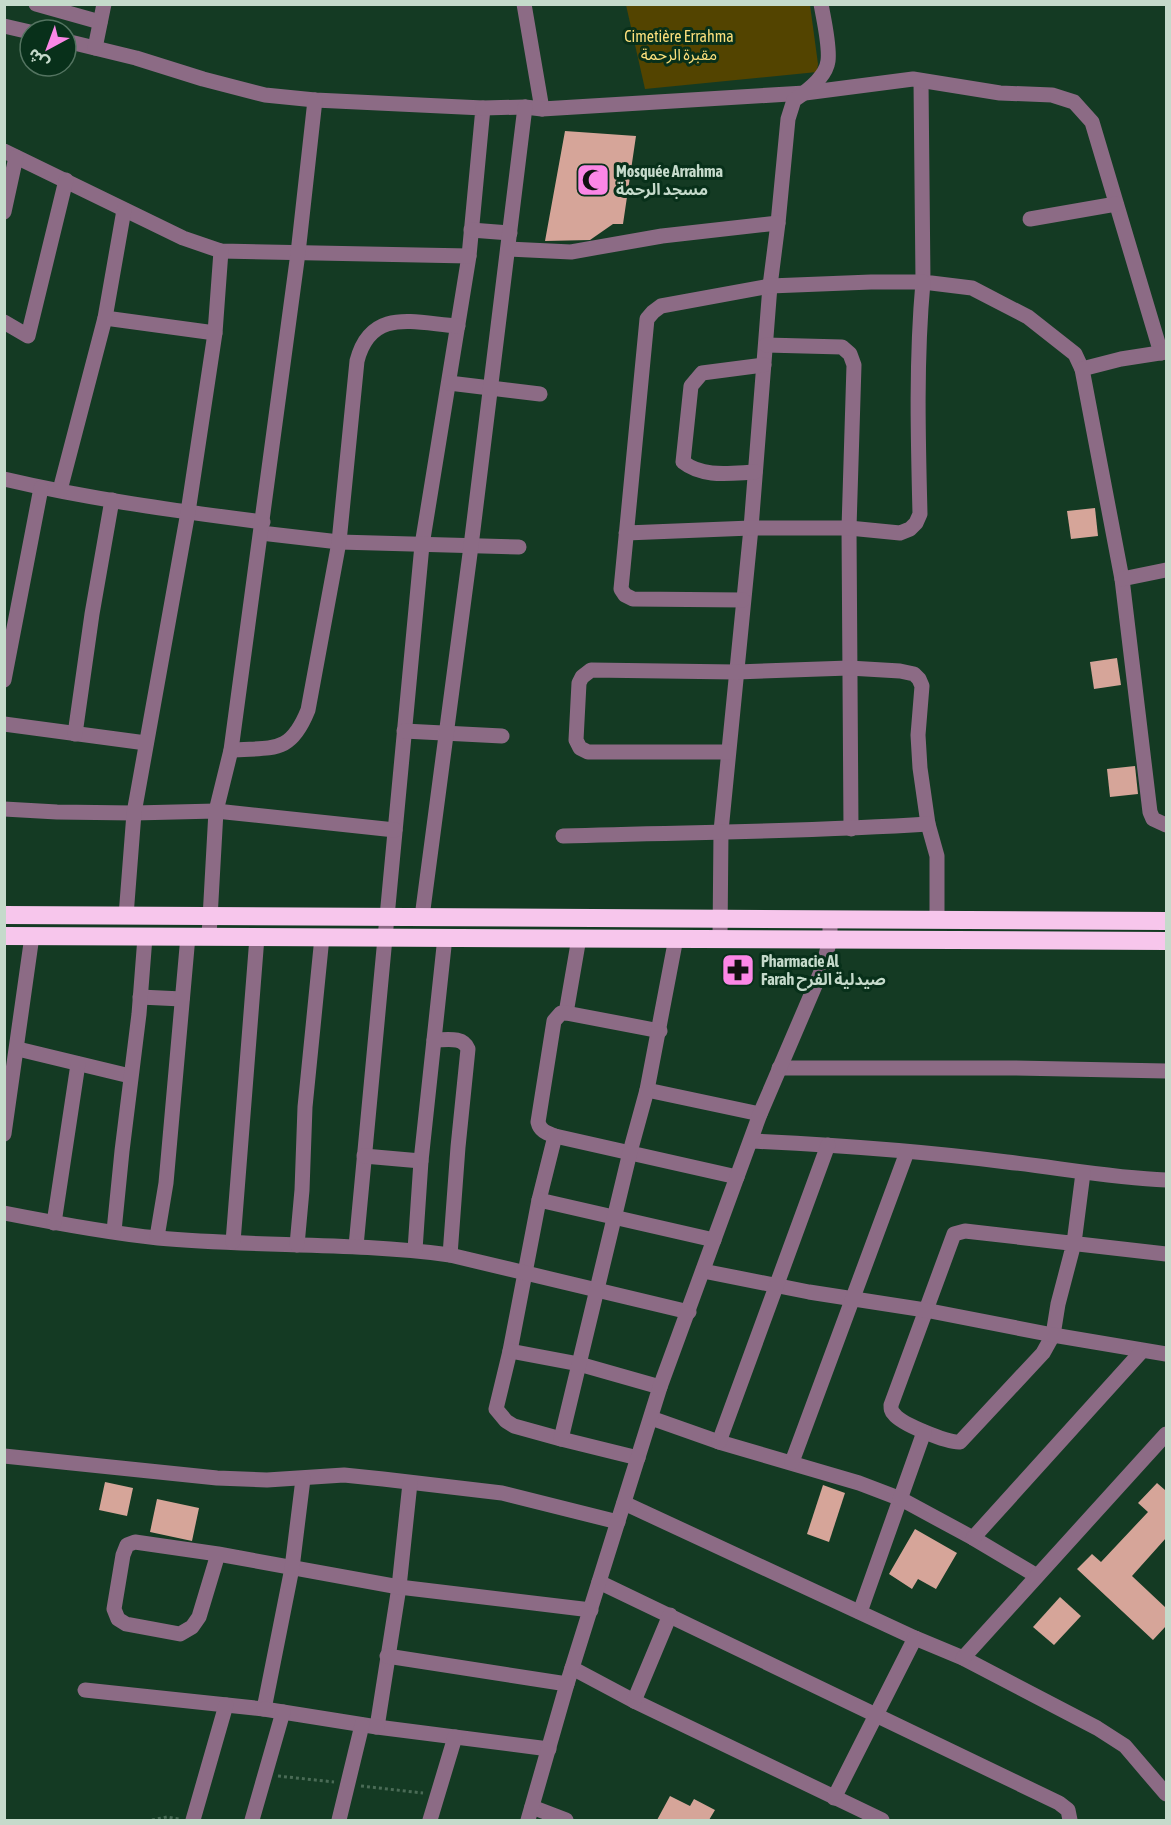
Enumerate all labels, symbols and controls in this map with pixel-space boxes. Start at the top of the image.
north arrow [18,18,78,78]
park label: Cimetière Errahma مقبرة الرحمة [624,27,734,64]
text: ش [24,45,53,73]
mosque icon: Mosquée Arrahma مسجد الرحمة [575,162,611,198]
place label: Mosquée Arrahma مسجد الرحمة [616,162,723,199]
pharmacy icon: Pharmacie Al Farah صيدلية الفرح [720,952,756,988]
place label: Pharmacie Al Farah صيدلية الفرح [761,952,886,991]

